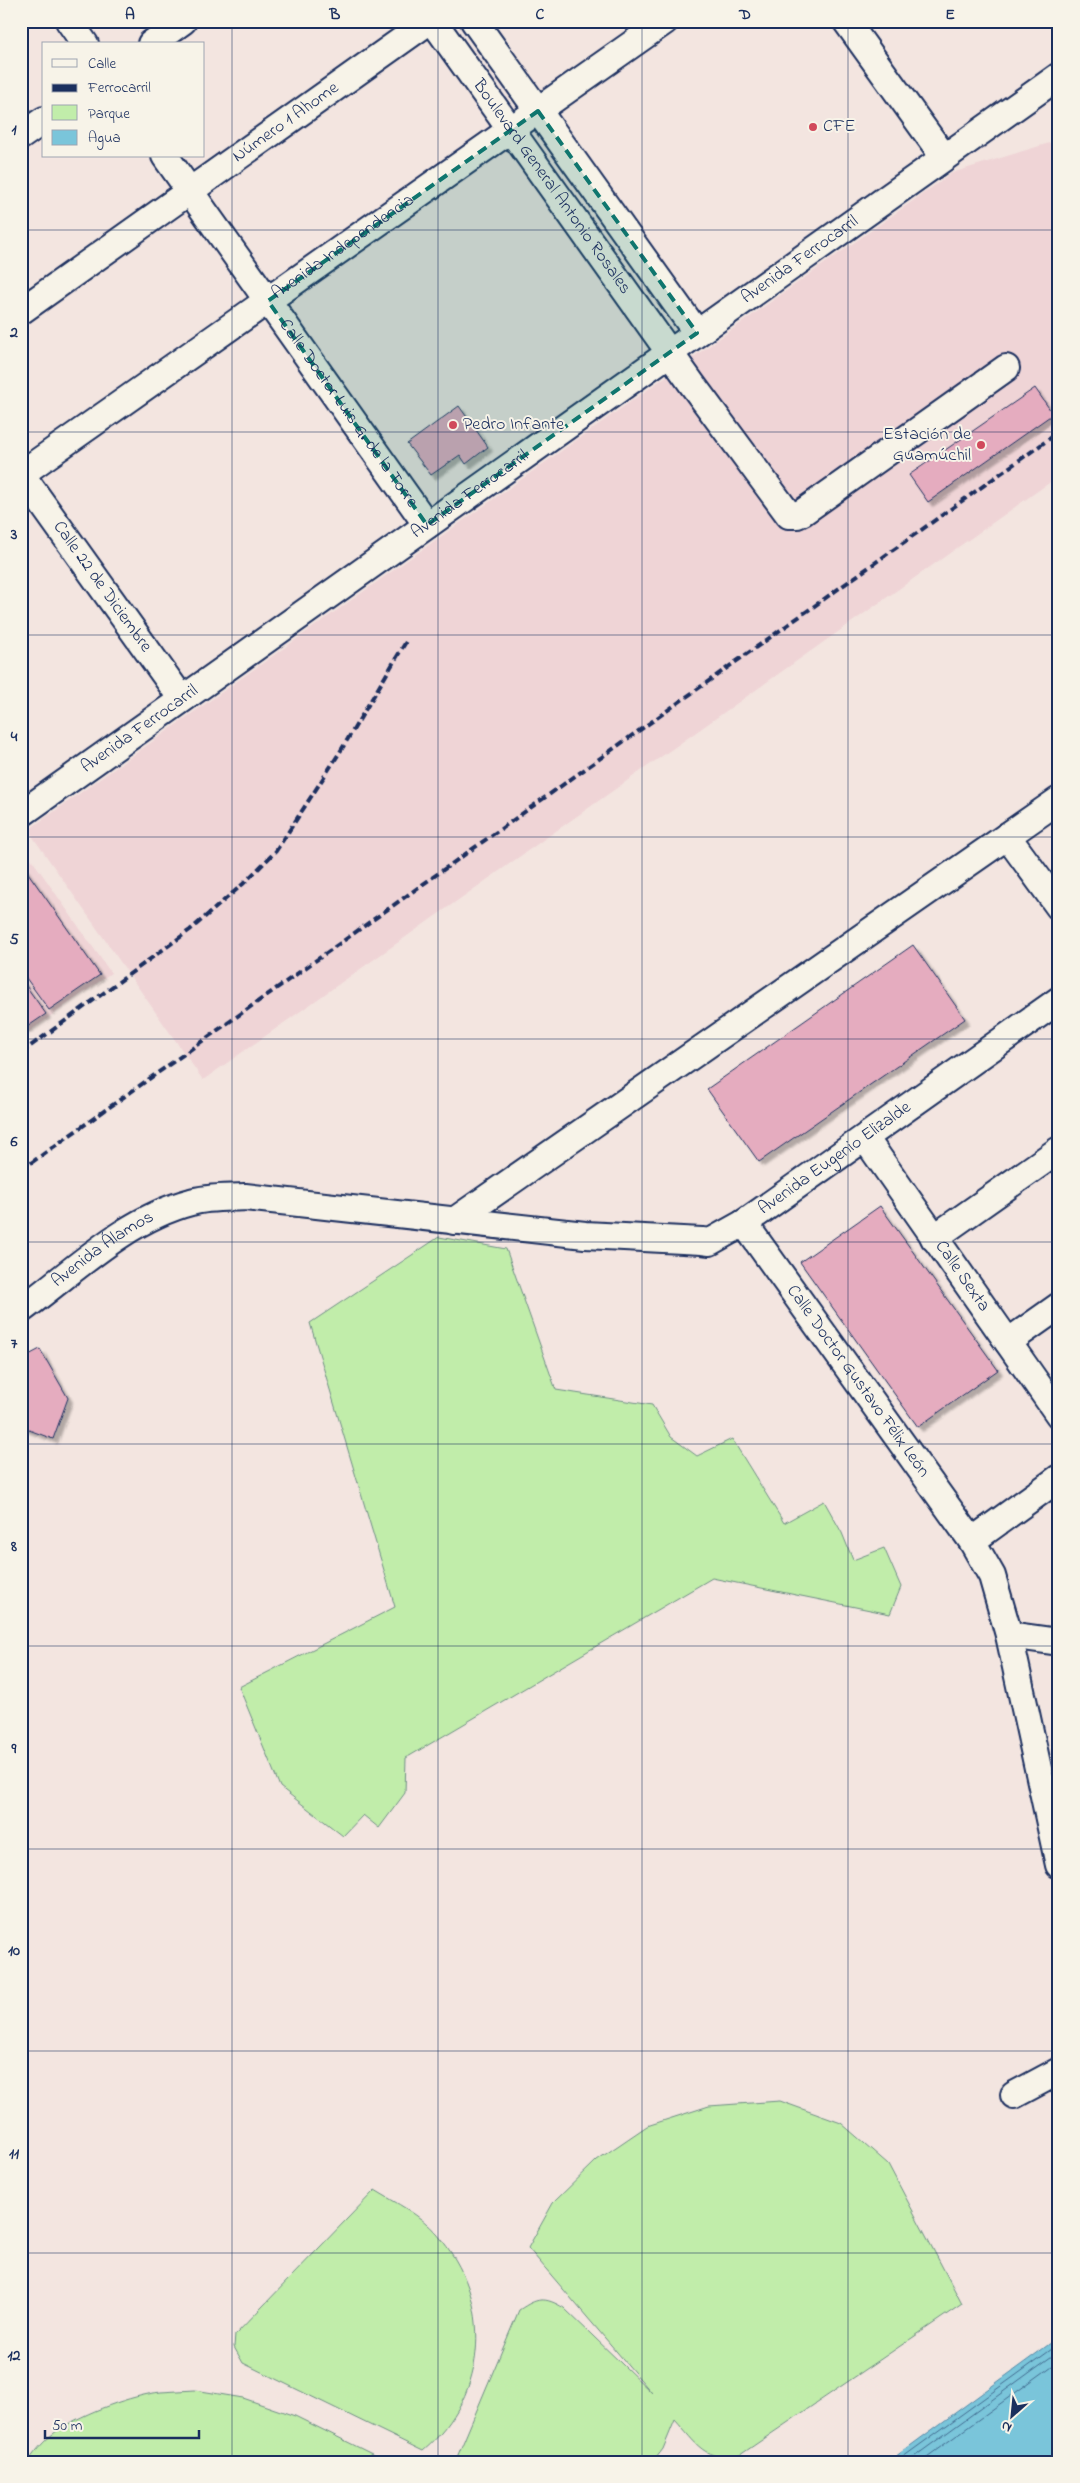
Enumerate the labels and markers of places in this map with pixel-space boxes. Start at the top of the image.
place label: CFE [823,114,856,140]
marker: CFE [807,121,819,133]
place label: Pedro Infante [463,412,565,438]
marker: Pedro Infante [447,419,459,431]
place label: Estación de Guamúchil [883,422,972,469]
marker: Estación de Guamúchil [975,439,987,451]

